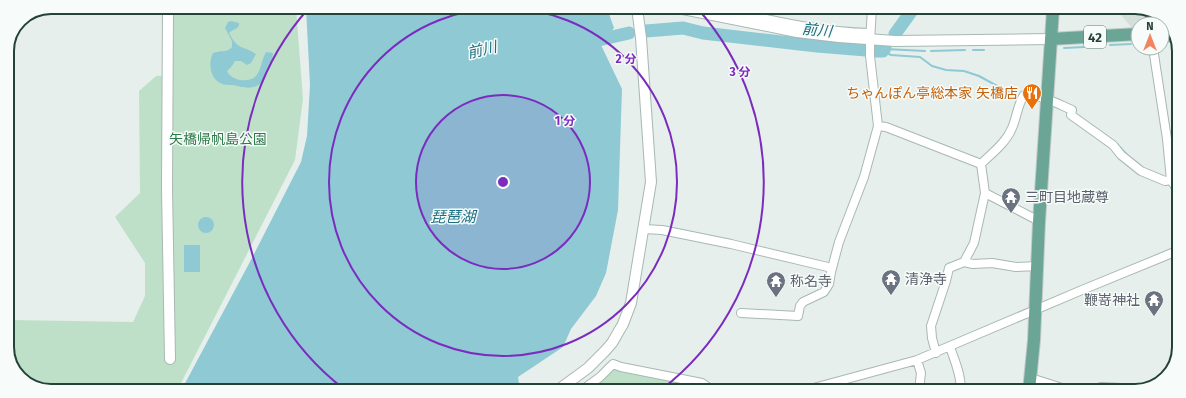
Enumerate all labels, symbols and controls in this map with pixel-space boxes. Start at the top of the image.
north arrow [1130,16,1170,56]
water label: 前川 [801,19,835,41]
text: N [1146,20,1154,33]
road number: 42 [1084,26,1106,48]
water label: 前川 [465,37,501,62]
text: 2 分 [615,52,637,66]
text: 3 分 [728,65,751,79]
restaurant icon: ちゃんぽん亭総本家 矢橋店 [1021,82,1043,110]
place label: ちゃんぽん亭総本家 矢橋店 [846,85,1018,102]
text: 1 分 [555,114,575,128]
park label: 矢橋帰帆島公園 [169,131,267,148]
centre of rings [496,175,510,189]
temple icon: 三町目地蔵尊 [1000,186,1022,214]
place label: 三町目地蔵尊 [1025,189,1109,206]
water label: 琵琶湖 [430,208,477,226]
temple icon: 清浄寺 [880,268,902,296]
temple icon: 称名寺 [765,270,787,298]
place label: 清浄寺 [905,271,947,288]
place label: 称名寺 [790,273,832,290]
temple icon: 鞭嵜神社 [1143,289,1165,317]
place label: 鞭嵜神社 [1084,292,1140,309]

